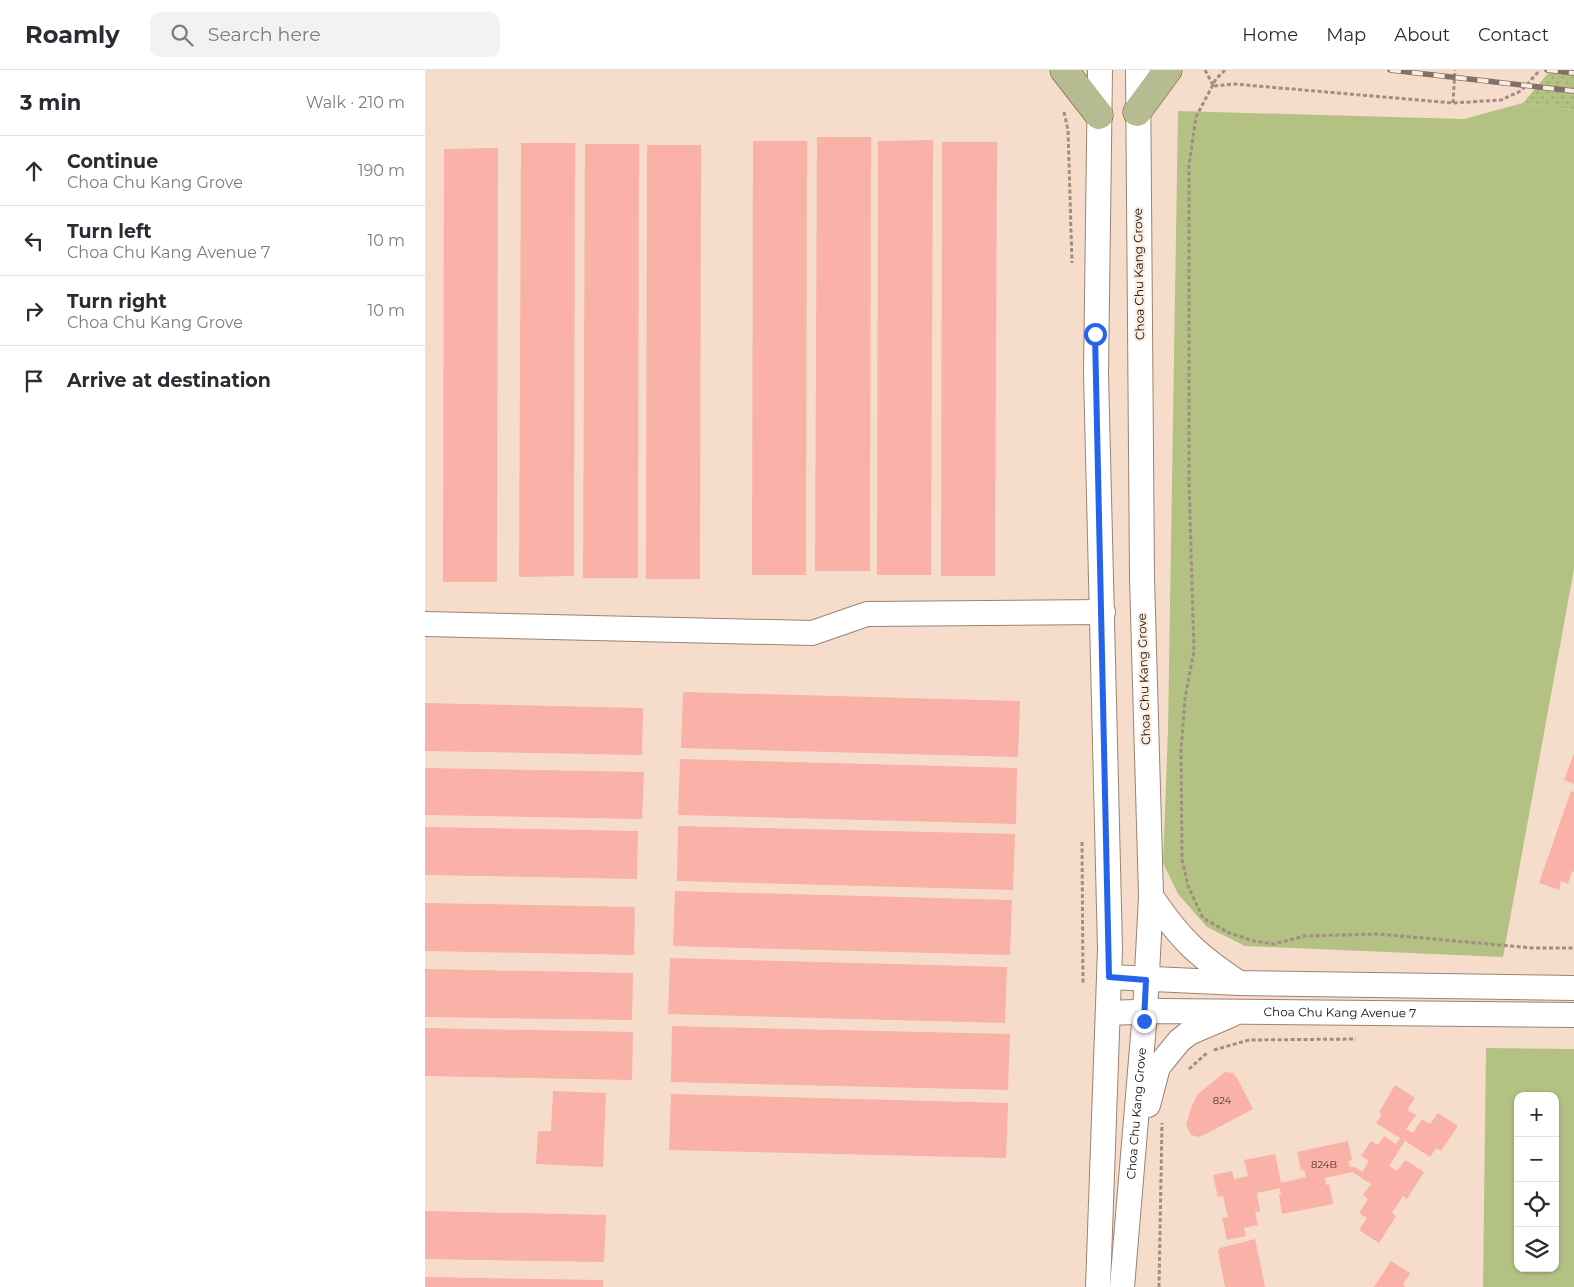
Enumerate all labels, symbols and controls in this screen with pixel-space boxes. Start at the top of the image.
search box [150,12,500,57]
text: Roamly [25,20,120,49]
icon: search [168,21,196,49]
text: Search here [208,23,321,46]
text: Home [1242,24,1298,46]
text: Map [1326,24,1366,46]
text: About [1394,24,1450,46]
text: Contact [1478,24,1549,46]
text: 3 min [20,90,81,115]
text: Walk · 210 m [306,93,405,112]
text: Continue [67,150,158,173]
icon: ahead [20,157,48,185]
text: 190 m [358,161,405,180]
text: Choa Chu Kang Grove [67,173,243,192]
street label: Choa Chu Kang Grove [1130,208,1147,340]
text: Turn left [67,220,152,243]
icon: left [20,227,48,255]
text: 10 m [367,231,405,250]
text: Choa Chu Kang Avenue 7 [67,243,270,262]
text: Turn right [67,290,167,313]
icon: right [20,297,48,325]
text: 10 m [367,301,405,320]
text: Choa Chu Kang Grove [67,313,243,332]
route start [1084,323,1107,346]
icon: arrive [20,367,48,395]
text: Arrive at destination [67,369,271,392]
street label: Choa Chu Kang Grove [1134,613,1153,745]
street label: Choa Chu Kang Avenue 7 [1263,1004,1416,1020]
route end [1133,1010,1156,1033]
street label: Choa Chu Kang Grove [1123,1047,1149,1180]
map controls [1514,1092,1559,1272]
button: + [1514,1092,1559,1137]
house number: 824 [1213,1094,1232,1107]
button: − [1514,1137,1559,1182]
house number: 824B [1311,1158,1337,1171]
button: locate [1514,1182,1559,1227]
button: layers [1514,1227,1559,1272]

